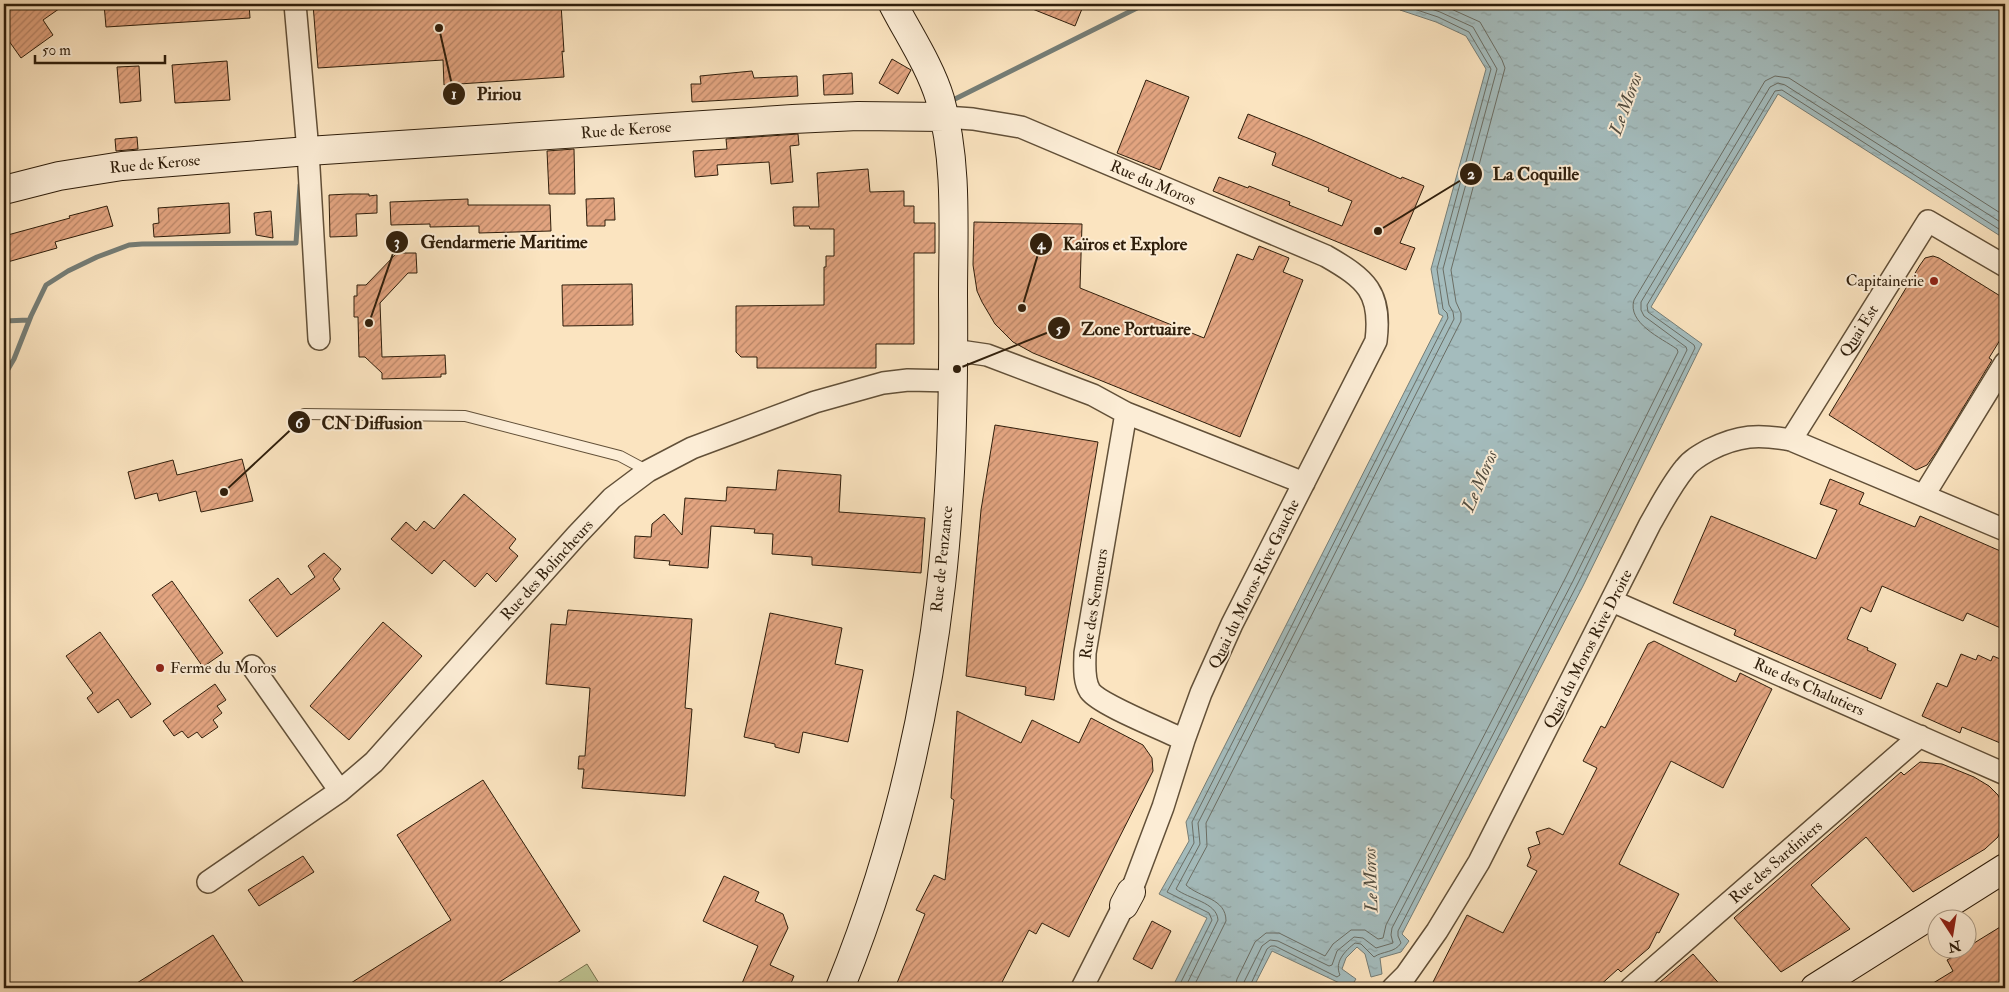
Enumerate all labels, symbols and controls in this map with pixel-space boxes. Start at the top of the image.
scale bar [35,32,165,64]
text: 50 m [42,41,71,60]
water label: Le Moros [1604,69,1648,139]
callout: Piriou [441,77,531,110]
text: Piriou [477,83,522,106]
text: 1 [451,85,457,104]
street label: Rue de Kerose [580,117,672,143]
street label: Rue de Kerose [109,150,202,178]
street label: Rue du Moros [1107,156,1199,210]
callout: La Coquille [1458,158,1590,191]
text: La Coquille [1493,163,1580,186]
text: 2 [1467,165,1475,184]
callout: Gendarmerie Maritime [385,226,597,259]
callout: Kaïros et Explore [1028,227,1198,260]
text: Gendarmerie Maritime [420,231,588,254]
text: 3 [394,233,400,252]
text: Kaïros et Explore [1063,233,1188,256]
text: 4 [1036,235,1046,254]
place label: Capitainerie [1846,271,1924,292]
marker: Capitainerie [1928,275,1940,287]
street label: Quai Est [1835,301,1883,361]
callout: Zone Portuaire [1046,312,1201,345]
text: Zone Portuaire [1081,318,1191,341]
text: 5 [1056,320,1063,339]
callout: CN Diffusion [287,406,433,439]
text: CN Diffusion [322,412,423,435]
text: 6 [295,414,304,433]
water label: Le Moros [1456,446,1504,516]
street label: Quai du Moros-Rive Gauche [1204,496,1304,672]
street label: Rue de Penzance [926,504,958,613]
street label: Rue des Bolincheurs [496,515,598,625]
street label: Rue des Senneurs [1075,547,1113,661]
street label: Quai du Moros Rive Droite [1539,566,1637,732]
street label: Rue des Chalutiers [1750,654,1868,720]
place label: Ferme du Moros [170,658,276,678]
marker: Ferme du Moros [154,662,166,674]
street label: Rue des Sardiniers [1725,816,1827,908]
water label: Le Moros [1358,846,1384,914]
north arrow [1926,910,1976,960]
text: N [1946,936,1963,956]

